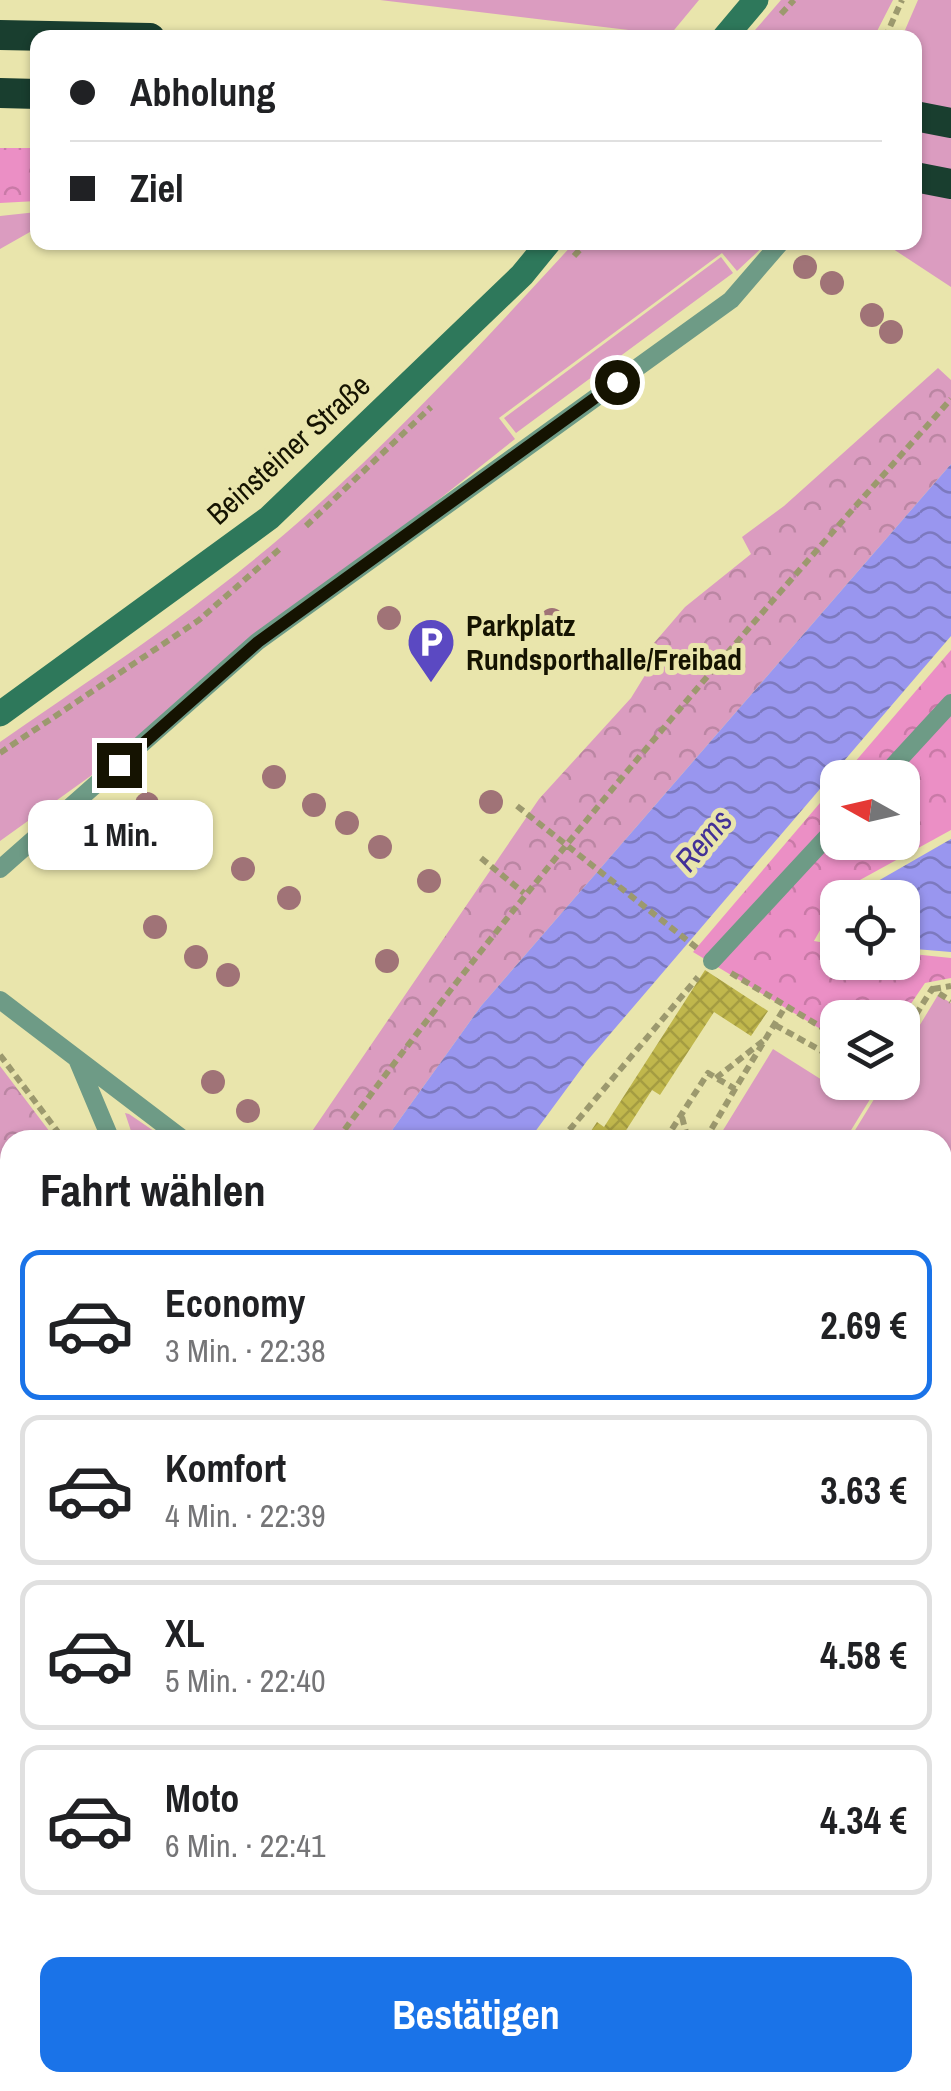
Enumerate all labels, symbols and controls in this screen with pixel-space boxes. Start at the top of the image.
text: Abholung [130,67,275,118]
text: Ziel [130,163,184,214]
route start [595,360,640,405]
street label: Beinsteiner Straße [198,365,378,533]
place label: Parkplatz Rundsporthalle/Freibad [466,605,742,679]
parking icon: Parkplatz Rundsporthalle/Freibad [405,616,457,684]
route end [97,743,142,788]
north arrow [820,760,920,860]
map controls [820,760,920,1100]
callout: 1 Min. [27,800,212,870]
water label: Rems [665,800,741,880]
text: 1 Min. [83,813,158,856]
button: locate [820,880,920,980]
button: layers [820,1000,920,1100]
text: Fahrt wählen [40,1159,266,1220]
text: Economy [165,1278,305,1329]
icon: car [45,1280,135,1370]
text: 2.69 € [820,1300,907,1351]
text: 3 Min. · 22:38 [165,1329,325,1372]
text: Komfort [165,1443,286,1494]
icon: car [45,1445,135,1535]
text: 3.63 € [820,1465,907,1516]
text: 4 Min. · 22:39 [165,1494,325,1537]
text: XL [165,1608,205,1659]
icon: car [45,1610,135,1700]
text: 4.58 € [820,1630,907,1681]
text: 5 Min. · 22:40 [165,1659,325,1702]
text: Moto [165,1773,239,1824]
icon: car [45,1775,135,1865]
text: 4.34 € [820,1795,907,1846]
text: 6 Min. · 22:41 [165,1824,325,1867]
button: Bestätigen [40,1957,912,2072]

